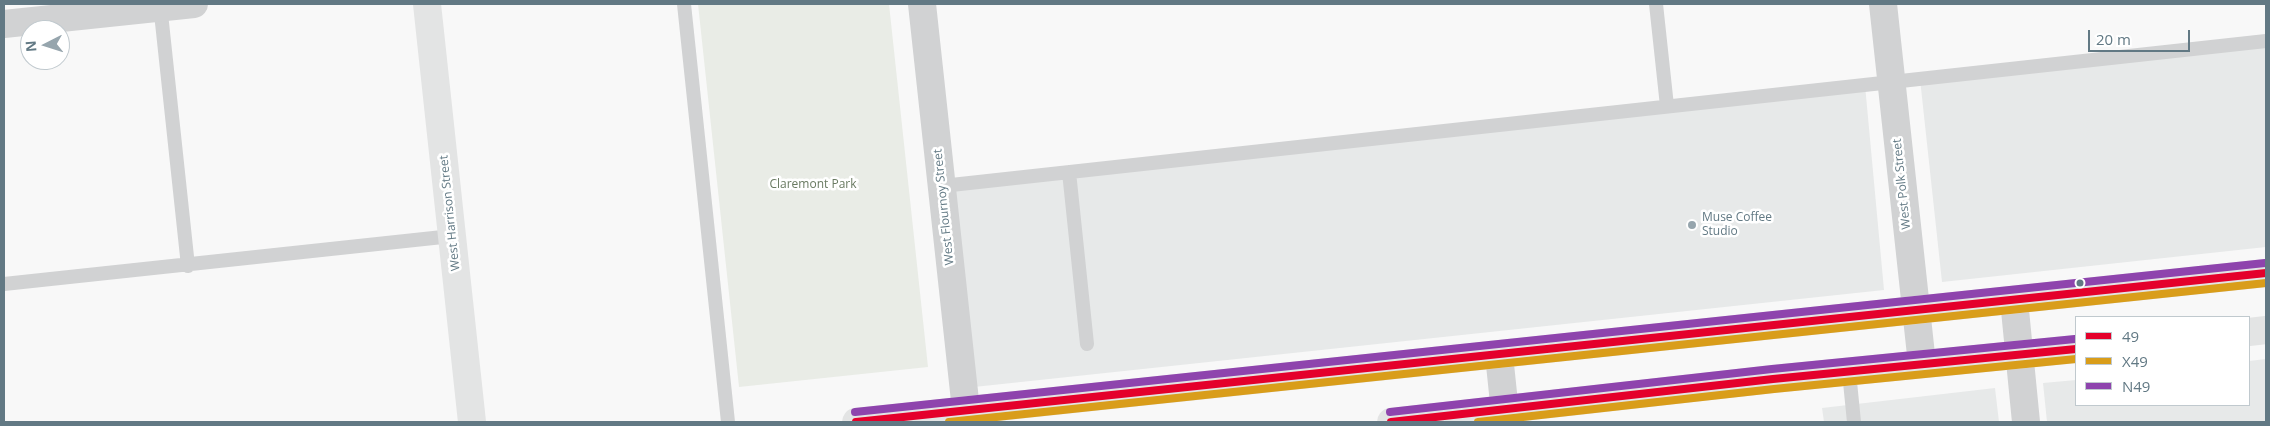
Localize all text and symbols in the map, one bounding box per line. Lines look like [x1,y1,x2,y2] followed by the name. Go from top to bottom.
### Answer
[20,20,70,70] north arrow
[2090,20,2192,52] scale bar
[2096,29,2131,49] text: 20 m
[21,40,41,53] text: N
[1890,138,1914,230] street label: West Polk Street
[931,148,957,266] street label: West Flournoy Street
[437,154,463,272] street label: West Harrison Street
[769,178,857,192] park label: Claremont Park
[1702,211,1772,239] place label: Muse Coffee Studio
[1686,219,1698,231] marker: Muse Coffee Studio
[2075,278,2085,288] unlabelled marker
[2075,316,2250,406] legend
[2122,326,2139,346] text: 49
[2122,351,2148,371] text: X49
[2122,376,2150,396] text: N49

